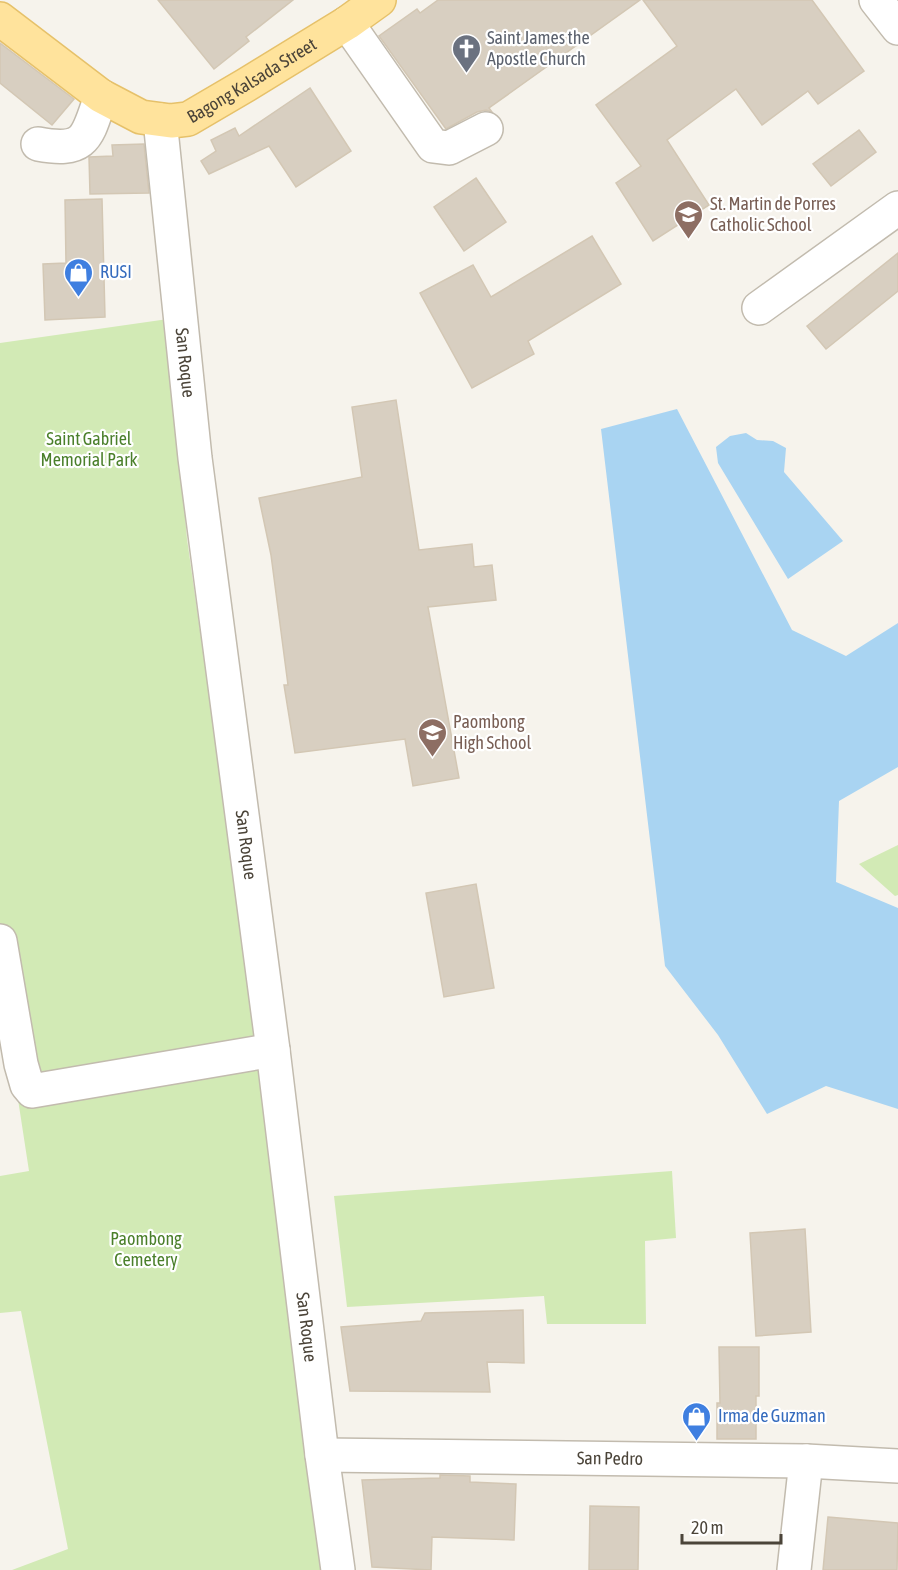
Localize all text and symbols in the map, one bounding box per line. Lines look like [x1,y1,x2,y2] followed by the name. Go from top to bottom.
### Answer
[487,27,590,69] place label: Saint James the Apostle Church
[450,32,482,74] church icon: Saint James the Apostle Church
[183,33,320,127] street label: Bagong Kalsada Street
[710,193,836,235] place label: St. Martin de Porres Catholic School
[673,198,705,240] school or university icon: St. Martin de Porres Catholic School
[63,256,95,298] shop icon: RUSI
[100,261,132,282] place label: RUSI
[172,327,200,399] street label: San Roque
[41,428,137,470] park label: Saint Gabriel Memorial Park
[453,711,531,753] place label: Paombong High School
[416,716,448,758] school or university icon: Paombong High School
[231,809,261,881] street label: San Roque
[110,1228,182,1270] park label: Paombong Cemetery
[292,1291,322,1363] street label: San Roque
[681,1400,713,1442] shop icon: Irma de Guzman
[718,1405,826,1426] place label: Irma de Guzman
[577,1447,643,1469] street label: San Pedro
[682,1507,781,1545] scale bar
[691,1517,723,1538] text: 20 m

